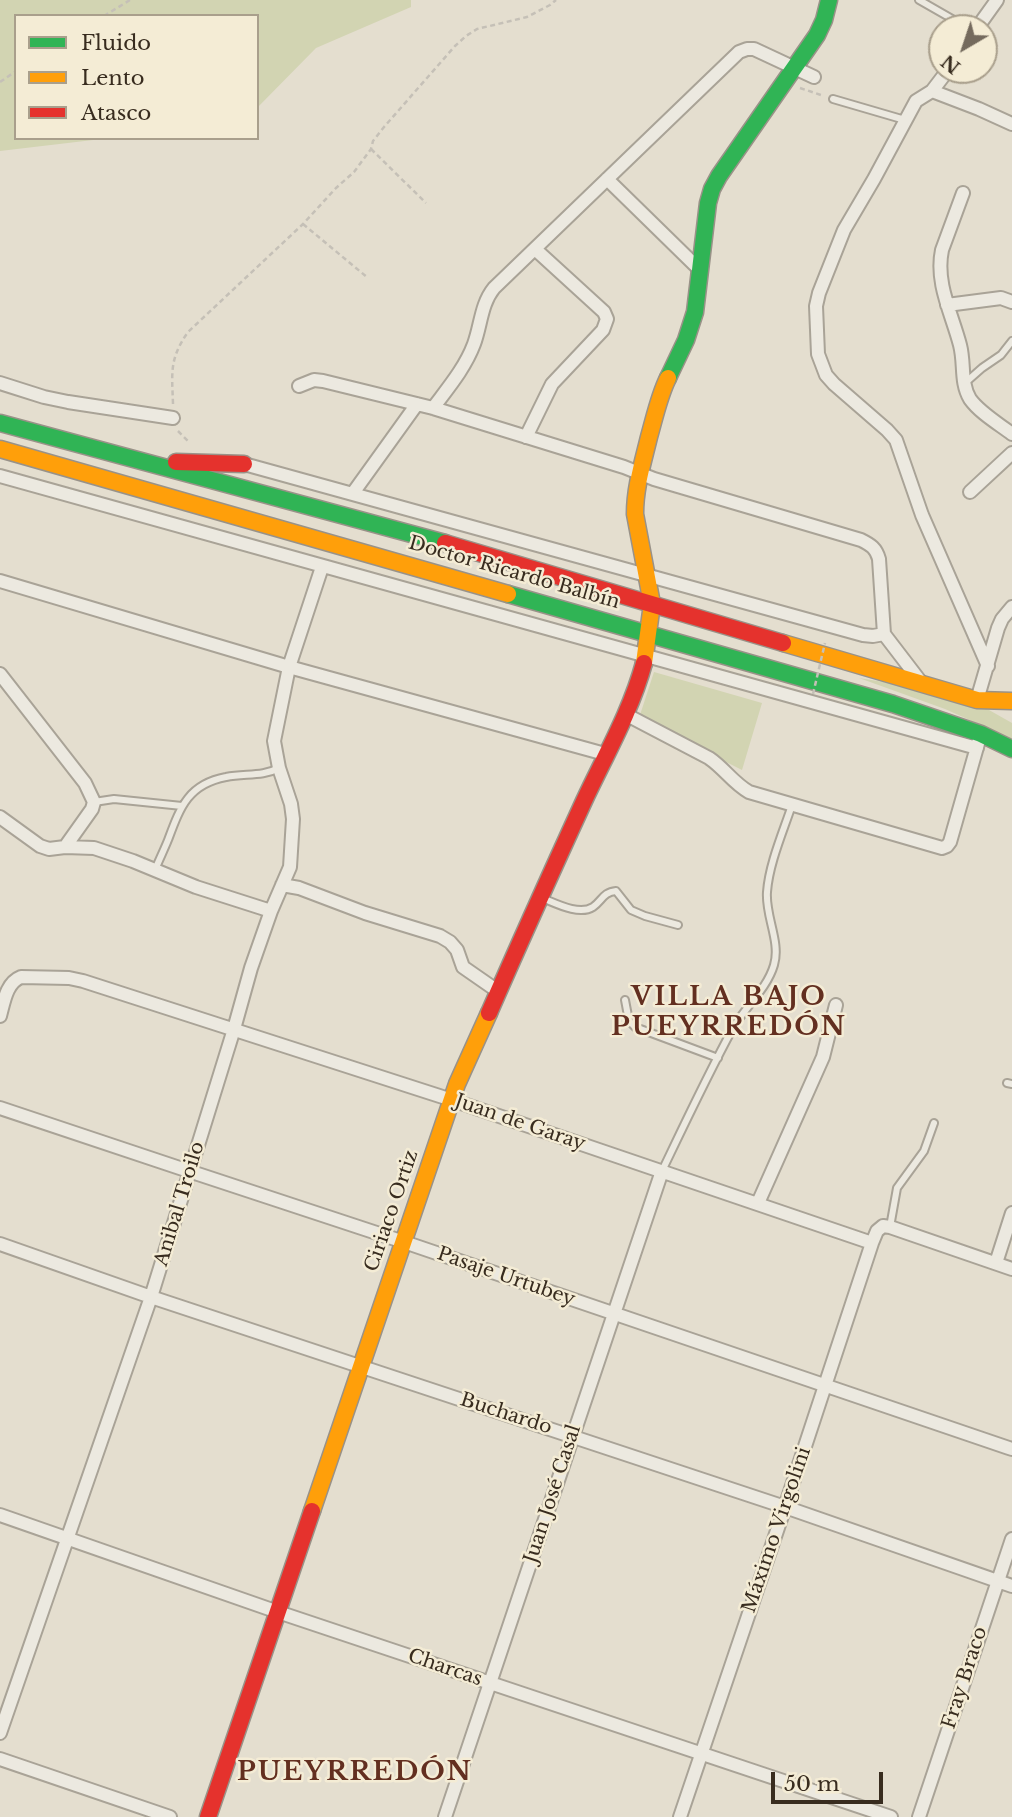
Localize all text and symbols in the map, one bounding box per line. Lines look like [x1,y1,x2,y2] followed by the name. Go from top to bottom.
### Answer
[14,14,259,140] legend
[928,14,998,84] north arrow
[81,30,151,56] text: Fluido
[937,50,965,79] text: N
[81,65,144,91] text: Lento
[81,100,151,126] text: Atasco
[406,532,622,614] street label: Doctor Ricardo Balbín
[612,982,846,1044] district label: VILLA BAJO PUEYRREDÓN
[452,1090,588,1156] street label: Juan de Garay
[150,1139,210,1269] street label: Anibal Troilo
[361,1147,423,1275] street label: Ciriaco Ortiz
[434,1243,578,1311] street label: Pasaje Urtubey
[457,1388,555,1440] street label: Buchardo
[520,1422,586,1566] street label: Juan José Casal
[738,1444,816,1616] street label: Máximo Virgolini
[938,1624,992,1732] street label: Fray Braco
[405,1645,485,1691] street label: Charcas
[238,1757,472,1789] district label: PUEYRREDÓN
[774,1758,886,1802] scale bar
[784,1771,839,1797] text: 50 m

